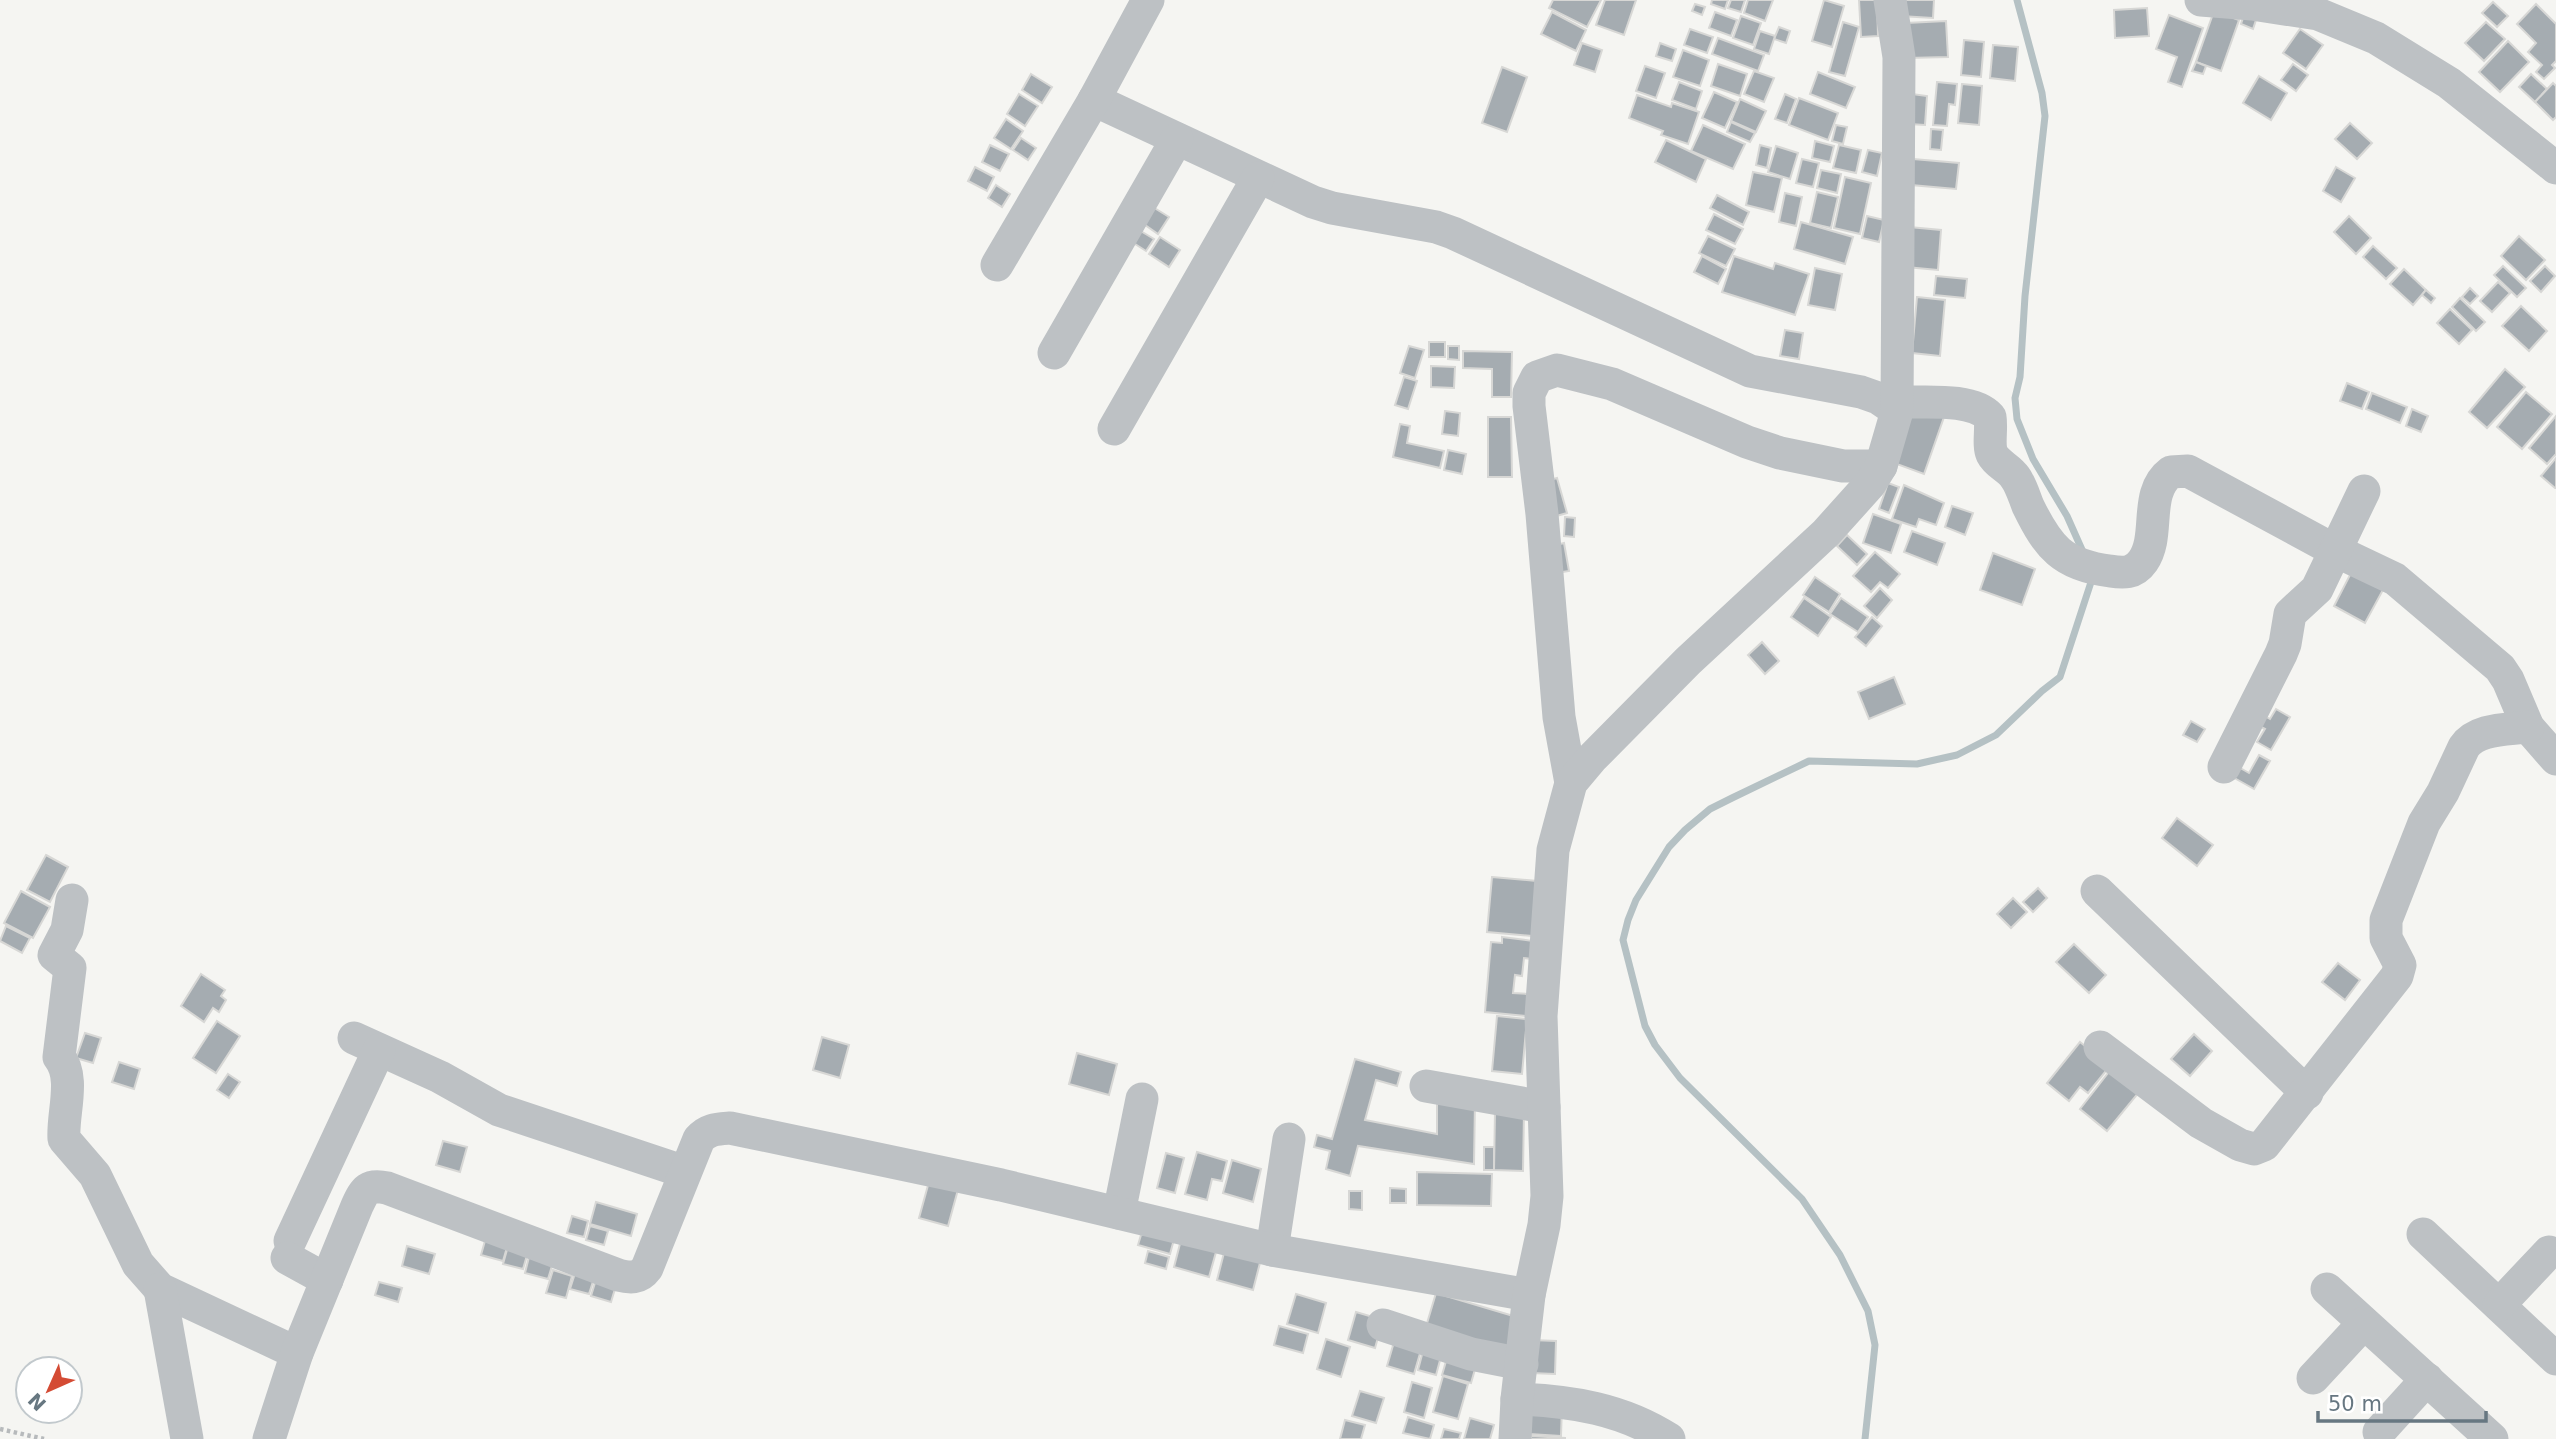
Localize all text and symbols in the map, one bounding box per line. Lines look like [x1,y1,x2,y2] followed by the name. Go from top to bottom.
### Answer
[14,1355,84,1425] north arrow
[2318,1380,2486,1424] scale bar
[24,1389,50,1415] text: N
[2328,1392,2382,1416] text: 50 m

